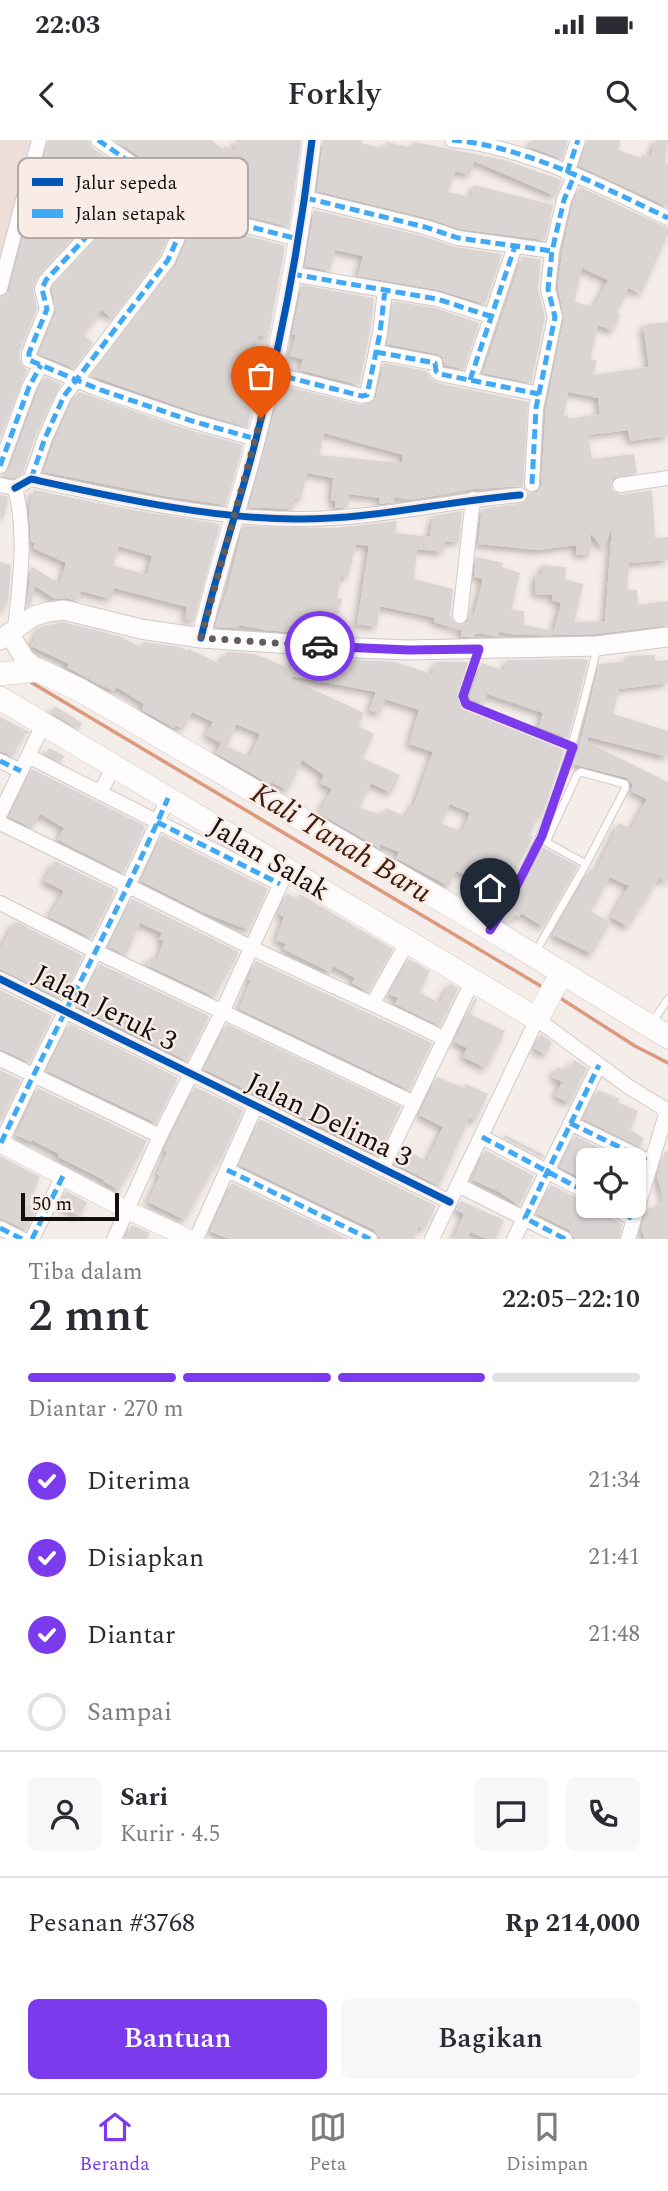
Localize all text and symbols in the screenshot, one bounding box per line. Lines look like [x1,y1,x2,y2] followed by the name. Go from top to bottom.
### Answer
[35,5,100,45] text: 22:03
[287,70,381,119] text: Forkly
[28,76,66,114] icon: back
[602,76,640,114] icon: search
[18,158,248,238] legend
[75,169,178,198] text: Jalur sepeda
[75,200,186,229] text: Jalan setapak
[231,346,291,418] pin
[242,357,280,395] icon: bag
[285,611,355,681] courier
[301,627,339,665] icon: car
[242,771,440,915] water label: Kali Tanah Baru
[200,806,338,912] street label: Jalan Salak
[460,858,520,930] pin
[471,869,509,907] icon: home
[26,953,184,1063] street label: Jalan Jeruk 3
[239,1061,419,1179] street label: Jalan Delima 3
[576,1148,646,1218] map controls
[576,1148,646,1218] button: locate
[21,1190,119,1222] scale bar
[32,1190,72,1219] text: 50 m
[28,1255,142,1290] text: Tiba dalam
[502,1279,640,1319] text: 22:05–22:10
[28,1281,150,1351] text: 2 mnt
[28,1392,183,1427] text: Diantar · 270 m
[87,1461,190,1501] text: Diterima
[28,1462,66,1500] icon: check
[588,1463,640,1498] text: 21:34
[87,1538,204,1578] text: Disiapkan
[28,1539,66,1577] icon: check
[588,1540,640,1575] text: 21:41
[87,1615,175,1655] text: Diantar
[28,1616,66,1654] icon: check
[588,1617,640,1652] text: 21:48
[87,1692,172,1732] text: Sampai
[28,1777,102,1851] button: person
[120,1777,168,1817] text: Sari
[474,1777,548,1851] button: chat
[566,1777,640,1851] button: phone
[120,1817,220,1852] text: Kurir · 4.5
[28,1903,195,1943] text: Pesanan #3768
[505,1903,640,1943] text: Rp 214,000
[28,1999,327,2079] button: Bantuan
[341,1999,640,2079] button: Bagikan
[80,2108,150,2179] tab: Beranda
[309,2108,347,2179] tab: Peta
[506,2108,588,2179] tab: Disimpan

